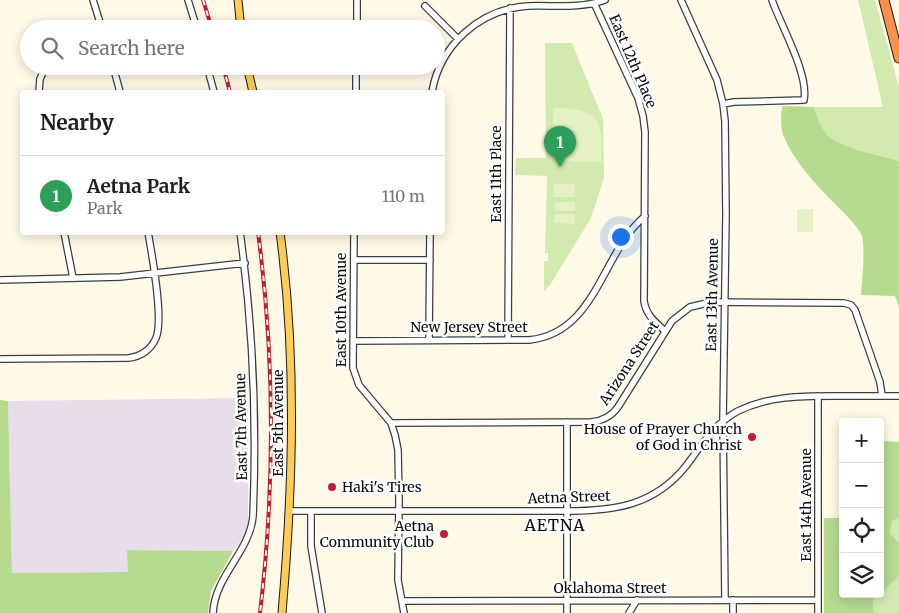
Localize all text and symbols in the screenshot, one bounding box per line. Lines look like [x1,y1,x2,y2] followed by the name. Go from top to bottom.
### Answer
[605,12,661,110] street label: East 12th Place
[20,20,445,75] search box
[38,34,66,62] icon: search
[78,36,185,60] text: Search here
[40,109,114,136] text: Nearby
[487,125,505,223] street label: East 11th Place
[544,126,576,167] pin: 1
[87,174,190,198] text: Aetna Park
[52,186,60,206] text: 1
[382,186,425,206] text: 110 m
[87,198,123,218] text: Park
[608,224,634,250] your location
[702,238,722,352] street label: East 13th Avenue
[332,253,350,367] street label: East 10th Avenue
[595,317,663,409] street label: Arizona Street
[410,318,528,336] street label: New Jersey Street
[269,369,287,477] street label: East 5th Avenue
[231,373,251,481] street label: East 7th Avenue
[839,418,884,598] map controls
[839,418,884,463] button: +
[584,420,743,454] place label: House of Prayer Church of God in Christ
[746,431,758,443] marker: House of Prayer Church of God in Christ
[797,448,815,562] street label: East 14th Avenue
[839,463,884,508] button: −
[342,478,422,496] place label: Haki's Tires
[326,481,338,493] marker: Haki's Tires
[526,487,611,507] street label: Aetna Street
[839,508,884,553] button: locate
[523,515,586,535] district label: AETNA
[320,517,434,551] place label: Aetna Community Club
[438,528,450,540] marker: Aetna Community Club
[839,553,884,598] button: layers
[554,579,667,597] street label: Oklahoma Street

